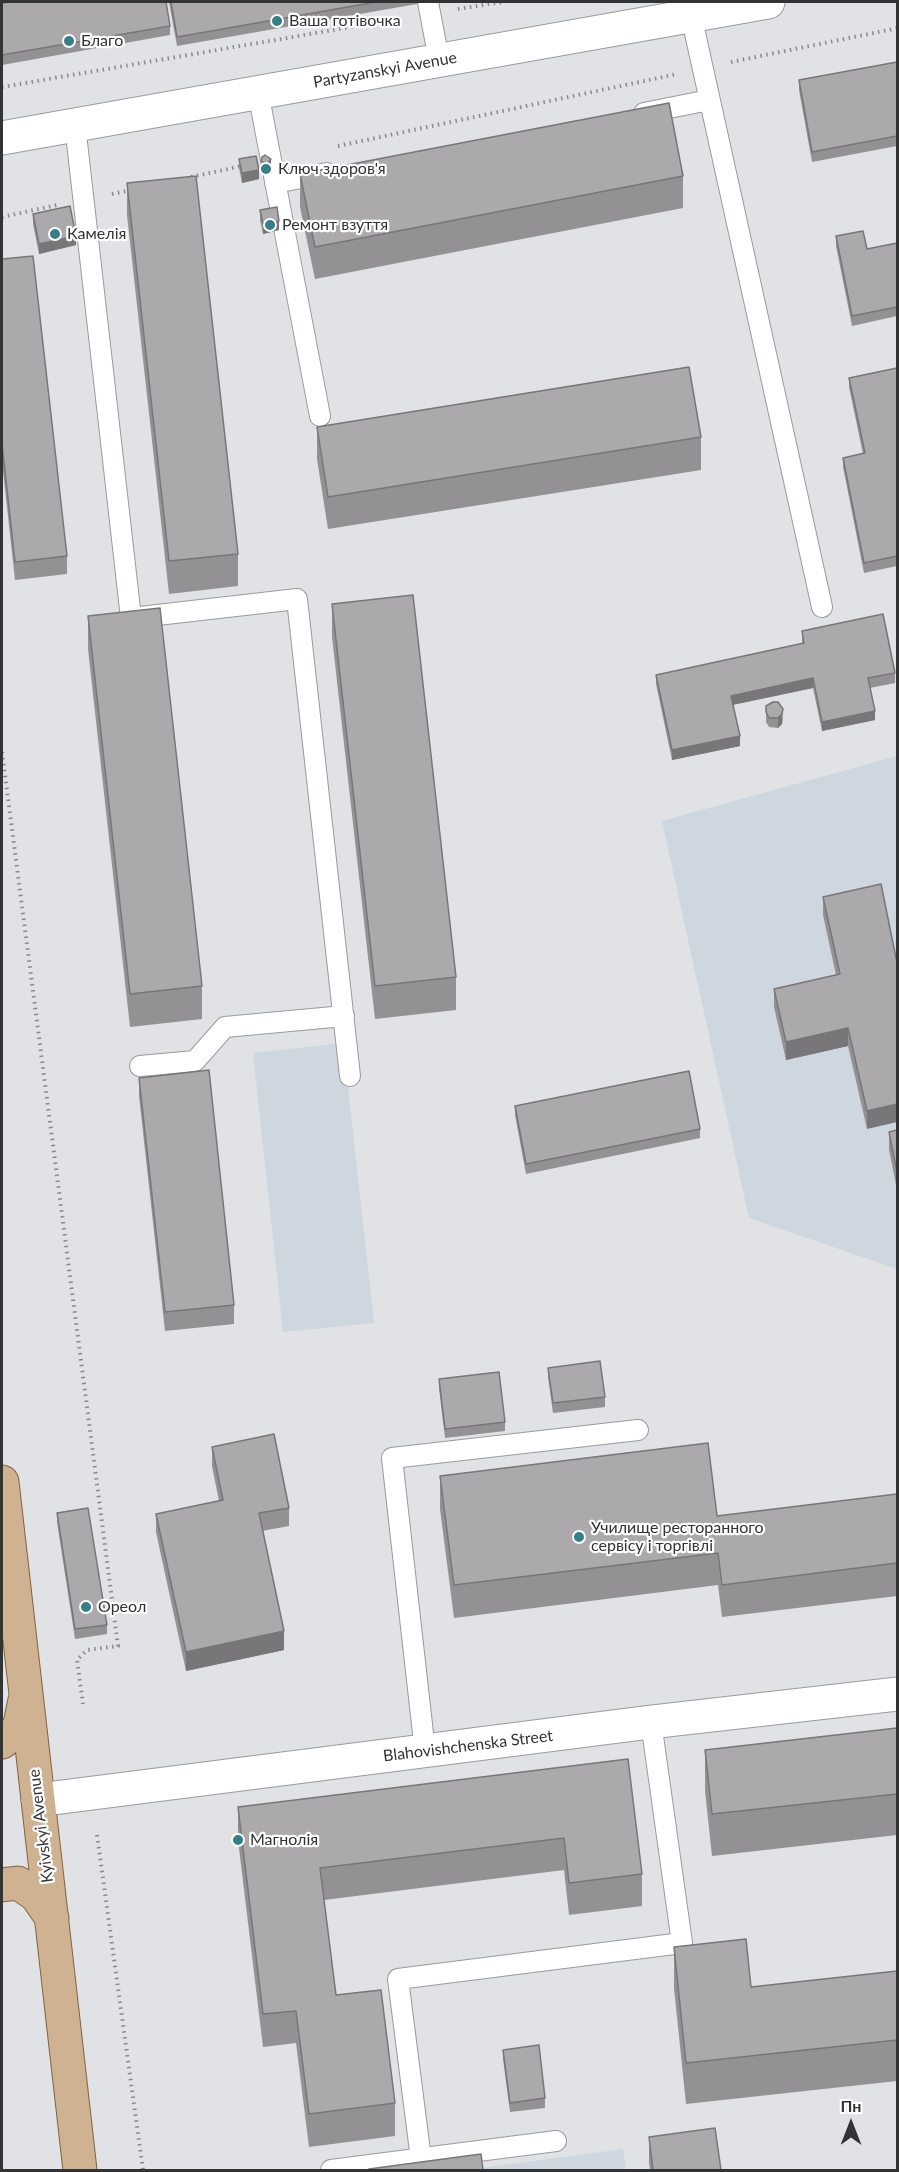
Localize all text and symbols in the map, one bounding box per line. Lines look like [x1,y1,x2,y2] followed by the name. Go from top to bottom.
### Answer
[289,11,401,31] place label: Ваша готівочка
[270,14,284,28] marker: Ваша готівочка
[81,31,123,51] place label: Благо
[62,34,76,48] marker: Благо
[312,48,458,92] street label: Partyzanskyi Avenue
[278,159,386,179] place label: Ключ здоров'я
[259,162,273,176] marker: Ключ здоров'я
[282,215,388,235] place label: Ремонт взуття
[263,218,277,232] marker: Ремонт взуття
[67,224,126,244] place label: Камелія
[48,227,62,241] marker: Камелія
[591,1518,764,1556] place label: Училище ресторанного сервісу і торгівлі
[572,1530,586,1544] marker: Училище ресторанного сервісу і торгівлі
[98,1597,146,1617] place label: Ореол
[79,1600,93,1614] marker: Ореол
[382,1726,554,1766] street label: Blahovishchenska Street
[25,1768,57,1884] street label: Kyivskyi Avenue
[250,1830,318,1850] place label: Магнолія
[231,1833,245,1847] marker: Магнолія
[821,2094,881,2154] north arrow
[841,2096,861,2115] text: Пн

